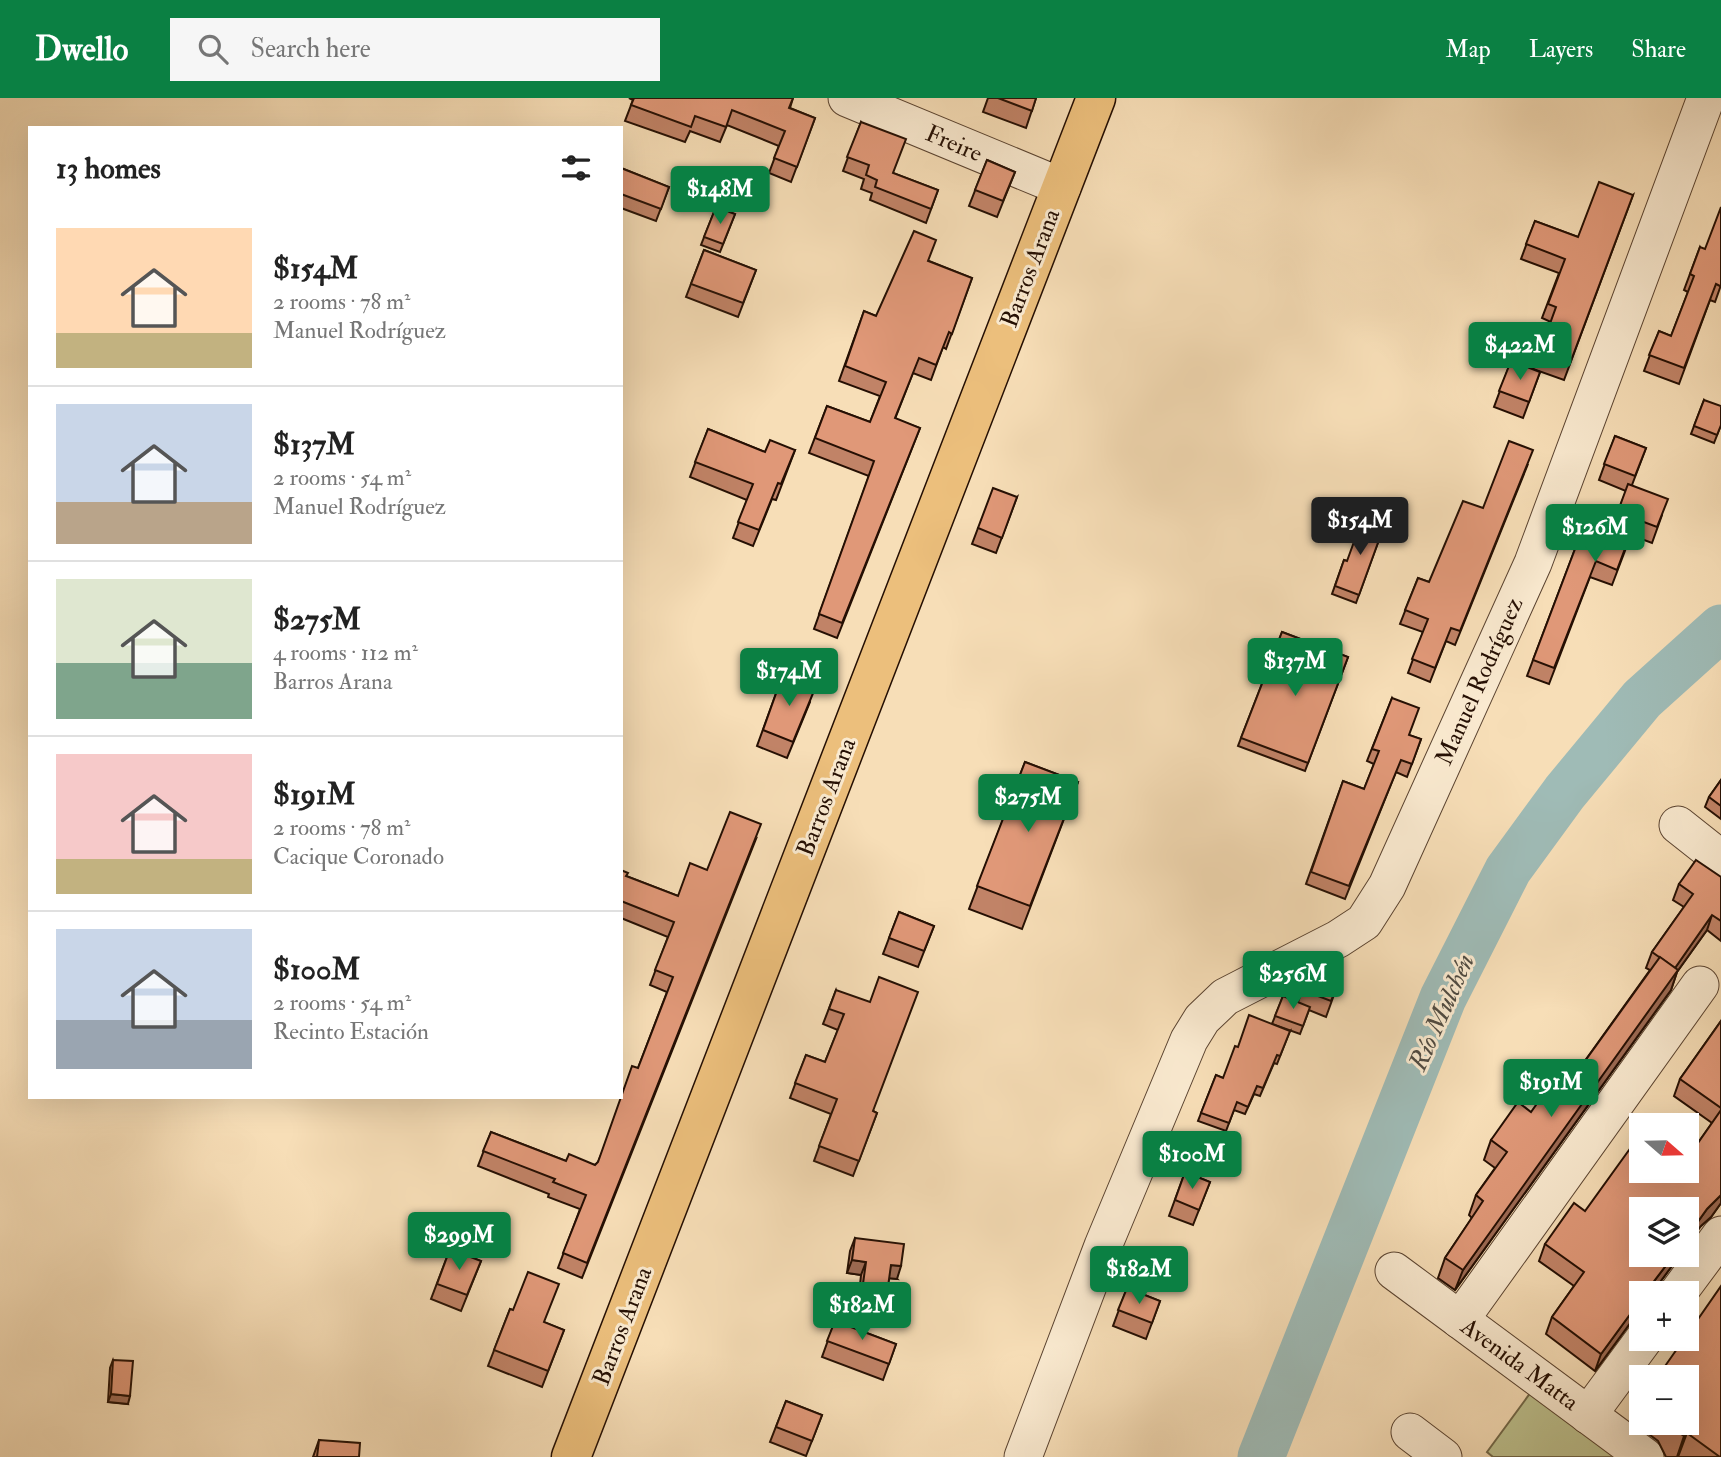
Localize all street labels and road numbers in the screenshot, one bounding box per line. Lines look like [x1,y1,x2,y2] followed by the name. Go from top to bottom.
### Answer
[921,118,987,169] street label: Freire
[994,203,1068,332] street label: Barros Arana
[1429,592,1530,770] street label: Manuel Rodríguez
[790,732,864,861] street label: Barros Arana
[586,1261,660,1390] street label: Barros Arana
[1454,1311,1586,1418] street label: Avenida Matta

